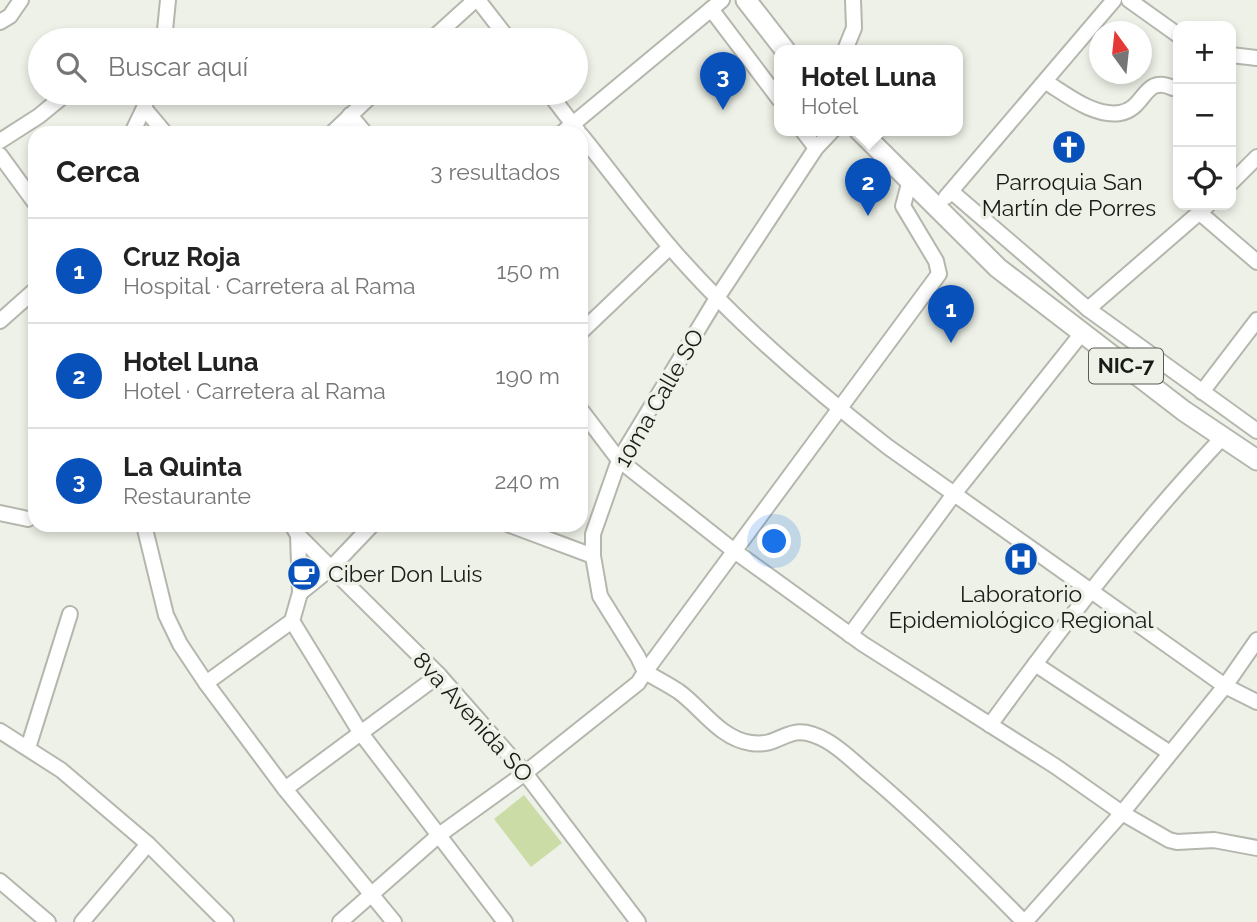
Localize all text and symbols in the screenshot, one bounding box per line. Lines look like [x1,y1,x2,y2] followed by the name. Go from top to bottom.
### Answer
[1089,21,1152,84] north arrow
[1173,21,1236,210] map controls
[1173,21,1236,84] button: +
[28,28,588,105] search box
[774,45,963,136] popup
[52,48,90,86] icon: search
[108,52,248,82] text: Buscar aquí
[700,52,746,110] pin: 3
[801,62,936,92] text: Hotel Luna
[1173,84,1236,147] button: −
[801,92,858,119] text: Hotel
[1050,128,1088,166] church icon: Parroquia San Martín de Porres
[1173,147,1236,210] button: locate
[56,154,140,189] text: Cerca
[430,158,560,185] text: 3 resultados
[845,158,891,216] pin: 2
[982,168,1156,221] place label: Parroquia San Martín de Porres
[123,242,240,272] text: Cruz Roja
[73,257,85,284] text: 1
[497,257,560,284] text: 150 m
[123,272,416,299] text: Hospital · Carretera al Rama
[928,285,974,343] pin: 1
[608,324,709,472] street label: 10ma Calle SO
[123,347,259,377] text: Hotel Luna
[1089,348,1163,384] road number: NIC-7
[73,362,85,389] text: 2
[496,362,560,389] text: 190 m
[123,377,386,404] text: Hotel · Carretera al Rama
[123,452,242,482] text: La Quinta
[73,467,85,494] text: 3
[494,467,560,494] text: 240 m
[123,482,251,509] text: Restaurante
[757,524,791,558] your location
[1002,540,1040,578] hospital icon: Laboratorio Epidemiológico Regional
[285,555,323,593] cafe icon: Ciber Don Luis
[328,560,482,587] place label: Ciber Don Luis
[888,580,1154,633] place label: Laboratorio Epidemiológico Regional
[408,646,539,787] street label: 8va Avenida SO

